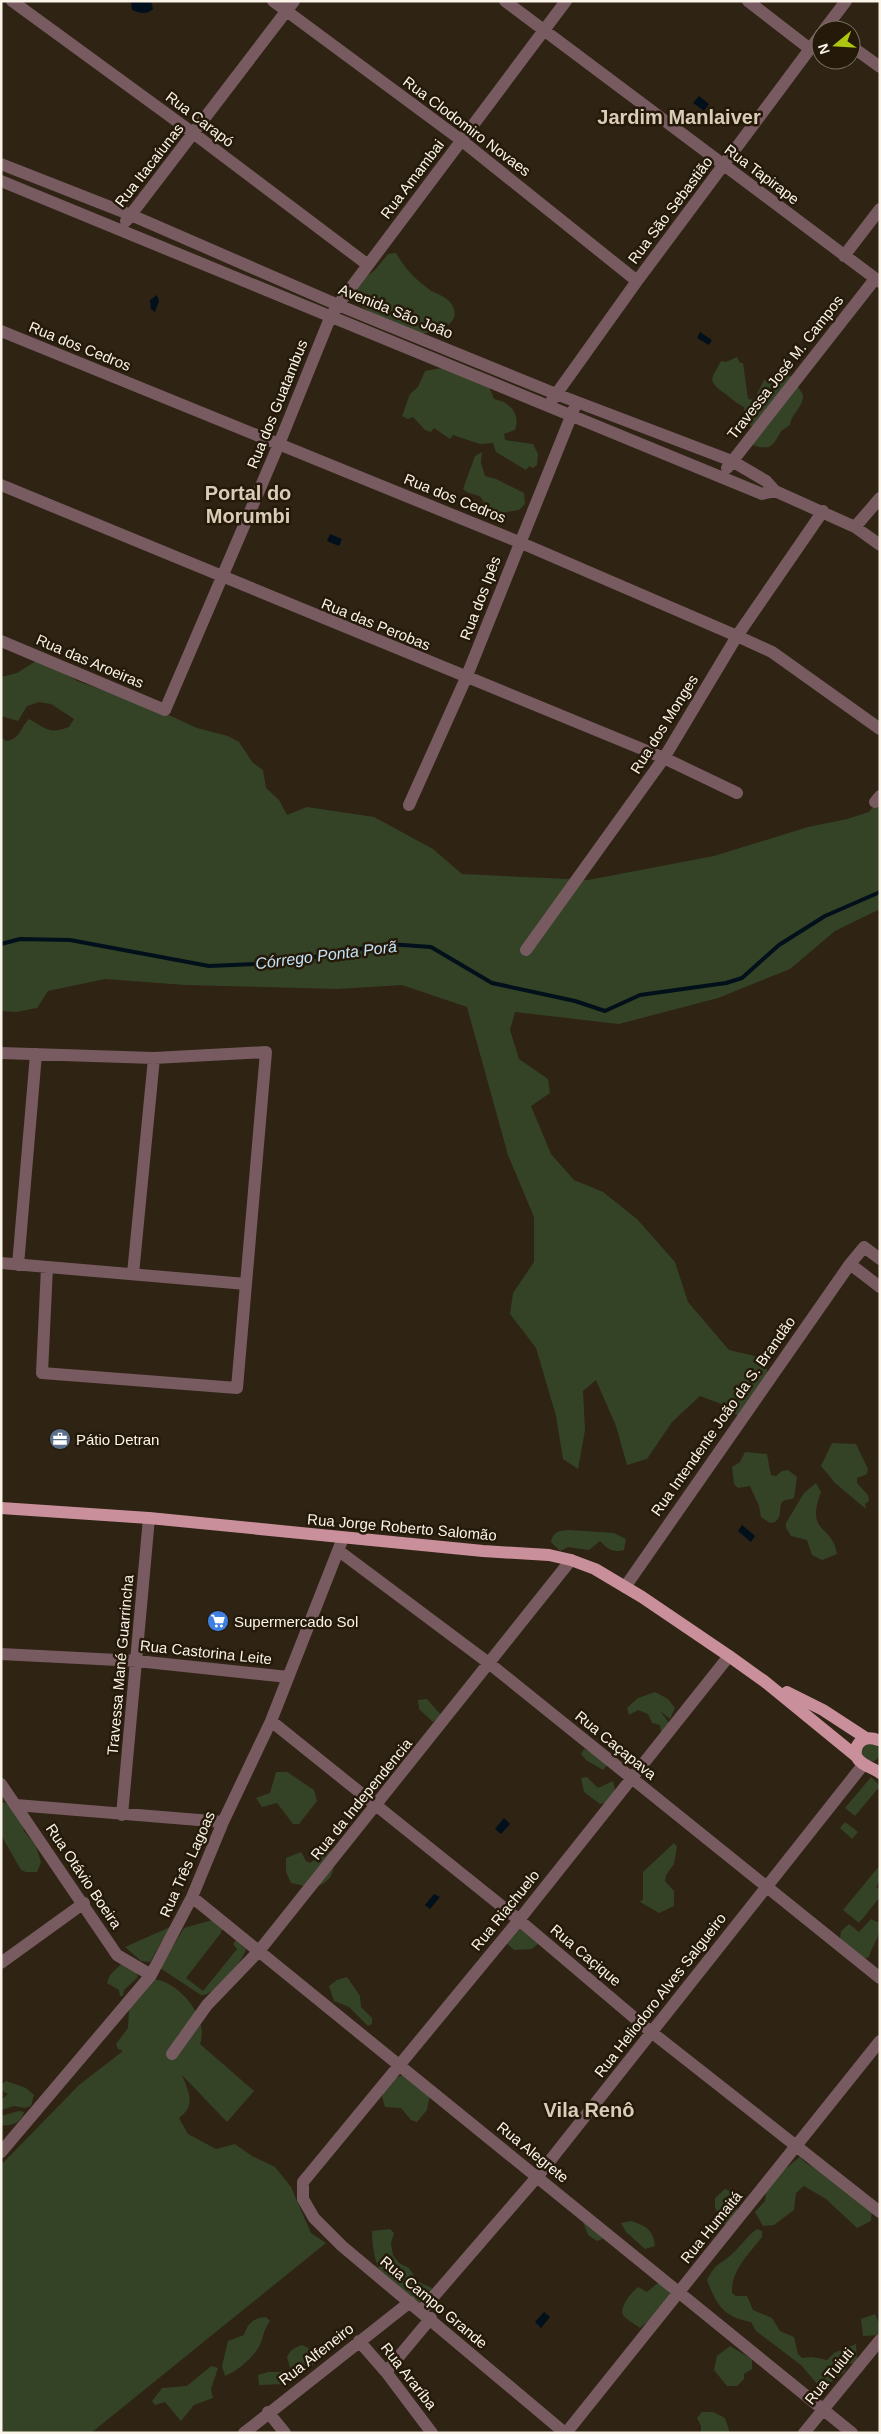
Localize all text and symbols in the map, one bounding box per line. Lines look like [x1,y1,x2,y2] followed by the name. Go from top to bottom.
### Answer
[811,20,861,70] north arrow
[814,42,833,56] text: N
[400,73,534,179] street label: Rua Clodomiro Novaes
[163,88,237,150] street label: Rua Carapó
[597,106,761,128] district label: Jardim Manlaiver
[111,120,187,210] street label: Rua Itacaíunas
[377,136,447,222] street label: Rua Amambai
[721,140,803,208] street label: Rua Tapirape
[624,153,716,267] street label: Rua São Sebastião
[336,280,456,342] street label: Avenida São João
[724,292,846,442] street label: Travessa José M. Campos
[27,318,133,374] street label: Rua dos Cedros
[243,337,311,471] street label: Rua dos Guatambus
[402,470,508,526] street label: Rua dos Cedros
[205,482,291,527] district label: Portal do Morumbi
[456,554,504,642] street label: Rua dos Ipês
[319,594,433,654] street label: Rua das Perobas
[34,631,146,691] street label: Rua das Aroeiras
[627,671,701,777] street label: Rua dos Monges
[254,938,398,972] water label: Córrego Ponta Porã
[647,1313,799,1519] street label: Rua Intendente João da S. Brandão
[48,1427,72,1451] office icon: Pátio Detran
[76,1431,159,1448] place label: Pátio Detran
[307,1510,497,1544] street label: Rua Jorge Roberto Salomão
[104,1573,136,1756] street label: Travessa Mané Guarrincha
[206,1609,230,1633] supermarket icon: Supermercado Sol
[234,1613,358,1630] place label: Supermercado Sol
[139,1637,273,1667] street label: Rua Castorina Leite
[572,1707,660,1783] street label: Rua Caçapava
[307,1734,416,1863] street label: Rua da Independencia
[156,1808,218,1920] street label: Rua Três Lagoas
[43,1820,126,1932] street label: Rua Otávio Boeira
[467,1866,543,1954] street label: Rua Riachuelo
[591,1910,729,2080] street label: Rua Heliodoro Alves Salgueiro
[547,1921,625,1989] street label: Rua Caçique
[544,2099,634,2121] district label: Vila Renô
[494,2118,572,2186] street label: Rua Alegrete
[677,2187,746,2266] street label: Rua Humaitá
[377,2252,491,2352] street label: Rua Campo Grande
[275,2320,357,2388] street label: Rua Alfeneiro
[378,2339,441,2413] street label: Rua Araríba
[801,2344,857,2408] street label: Rua Tuiuti

